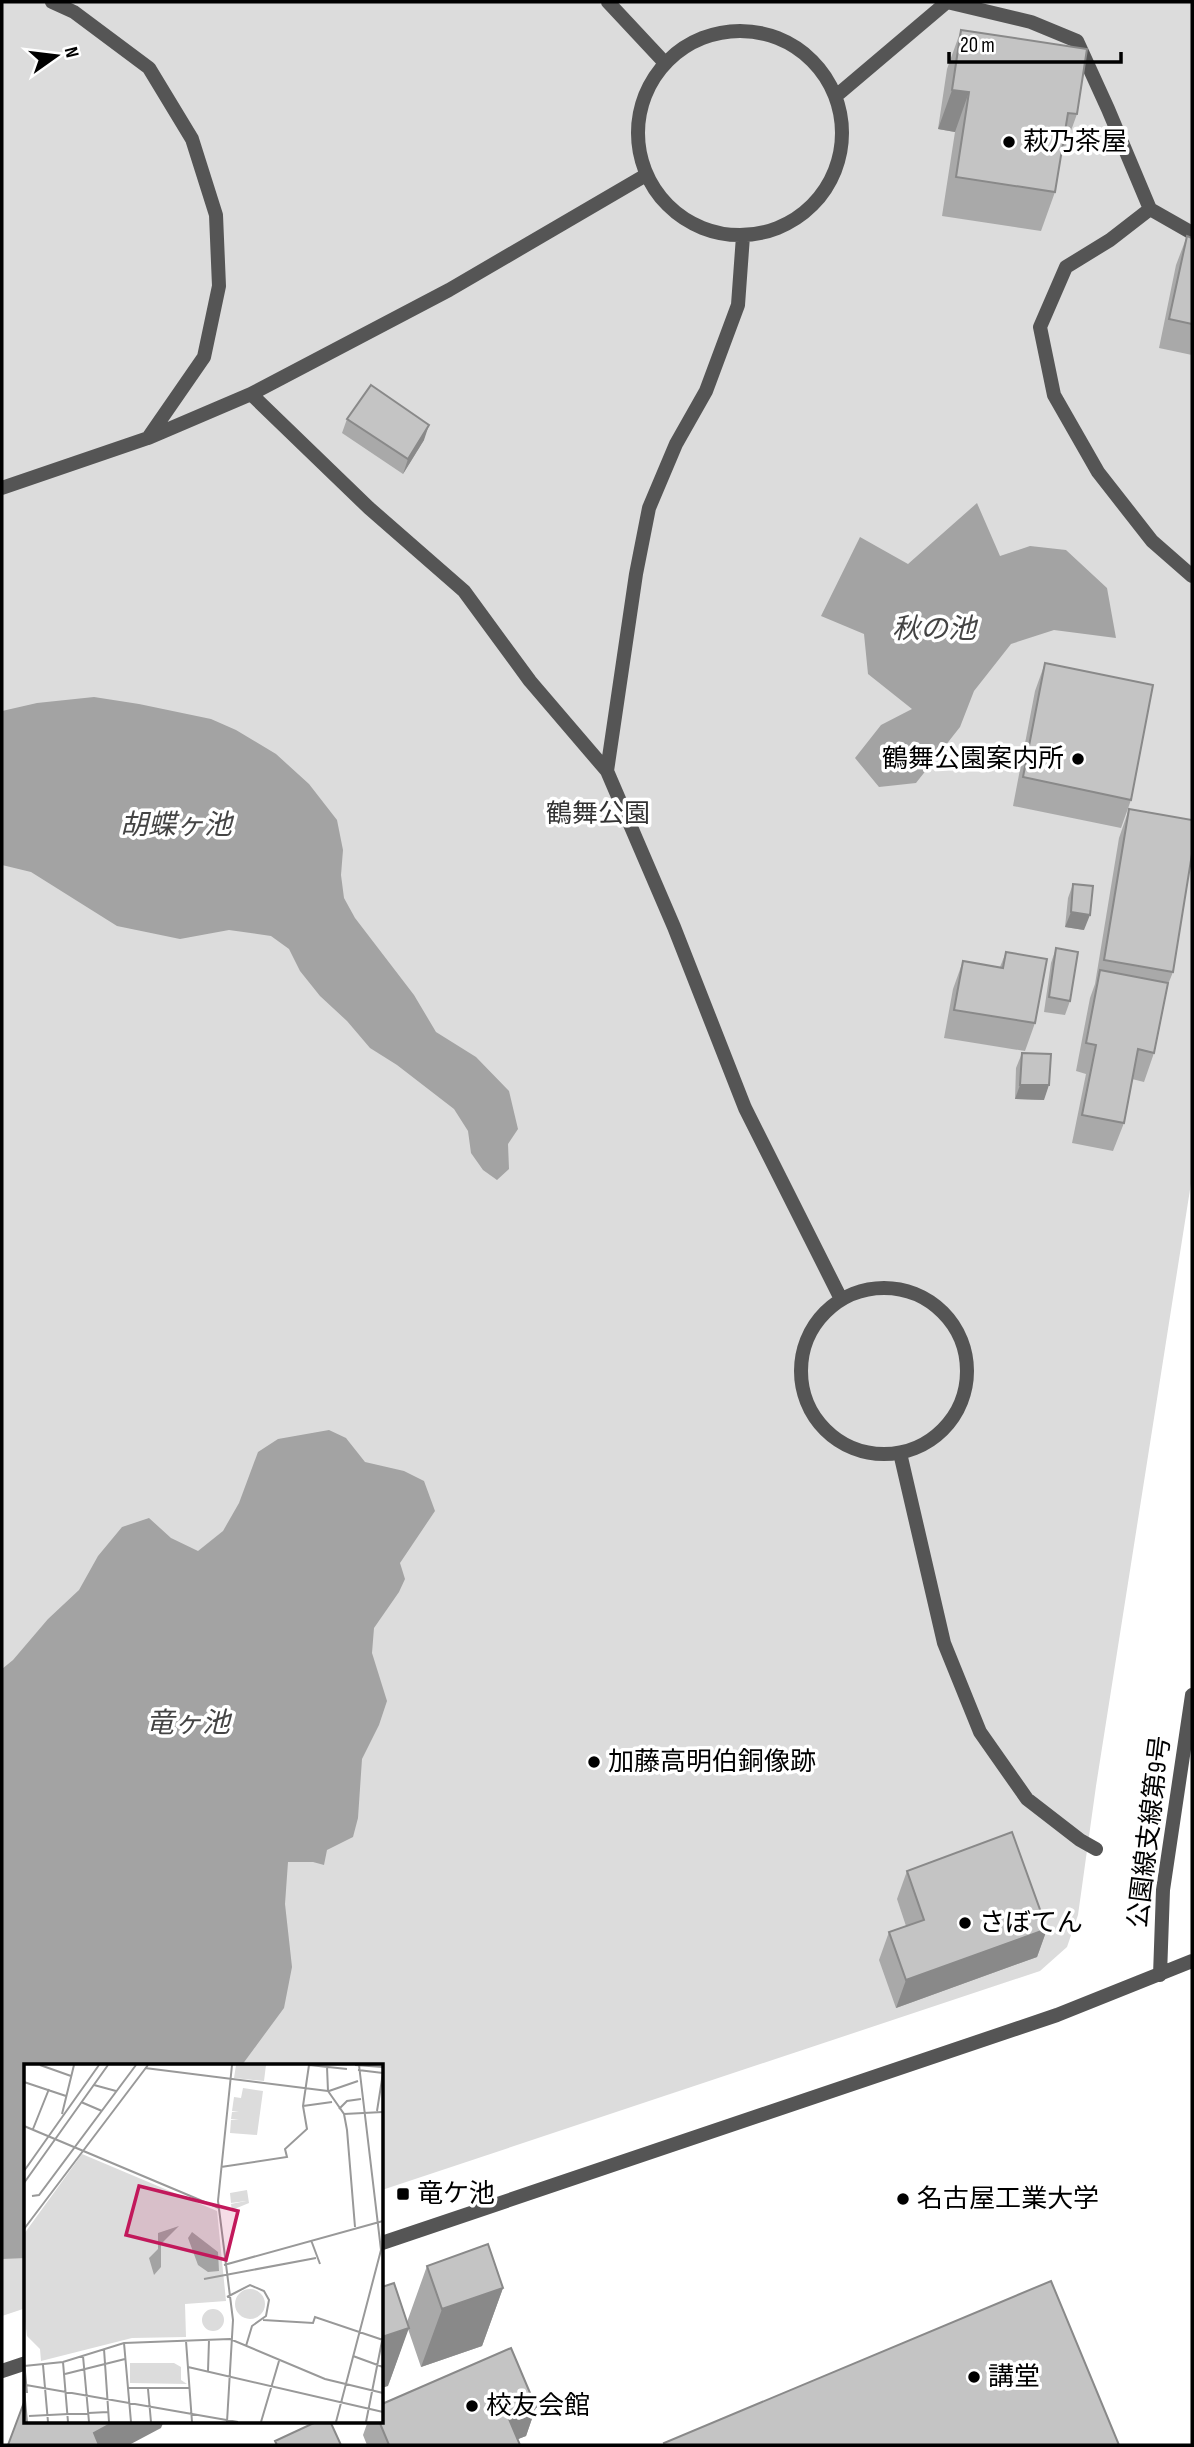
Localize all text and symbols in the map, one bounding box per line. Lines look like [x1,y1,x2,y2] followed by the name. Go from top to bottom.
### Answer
[21,21,91,91] north arrow
[949,21,1120,65] scale bar
[960,33,995,58] text: 20 m
[59,45,83,60] text: N
[1023,127,1127,158] place label: 萩乃茶屋
[1001,134,1017,150] marker: 萩乃茶屋
[892,613,979,646] water label: 秋の池
[882,744,1064,775] place label: 鶴舞公園案内所
[1070,751,1086,767] marker: 鶴舞公園案内所
[546,799,650,830] park label: 鶴舞公園
[120,809,235,842] water label: 胡蝶ヶ池
[146,1707,233,1740] water label: 竜ヶ池
[1123,1734,1177,1930] street label: 公園線支線第9号
[608,1747,816,1778] place label: 加藤高明伯銅像跡
[586,1754,602,1770] marker: 加藤高明伯銅像跡
[979,1908,1083,1939] place label: さぼてん
[957,1915,973,1931] marker: さぼてん
[24,2064,383,2422] inset map
[417,2179,495,2210] place label: 竜ケ池
[917,2184,1099,2215] place label: 名古屋工業大学
[395,2186,411,2202] marker: 竜ケ池
[895,2191,911,2207] marker: 名古屋工業大学
[988,2362,1040,2393] place label: 講堂
[966,2369,982,2385] marker: 講堂
[486,2391,590,2422] place label: 校友会館
[464,2398,480,2414] marker: 校友会館

